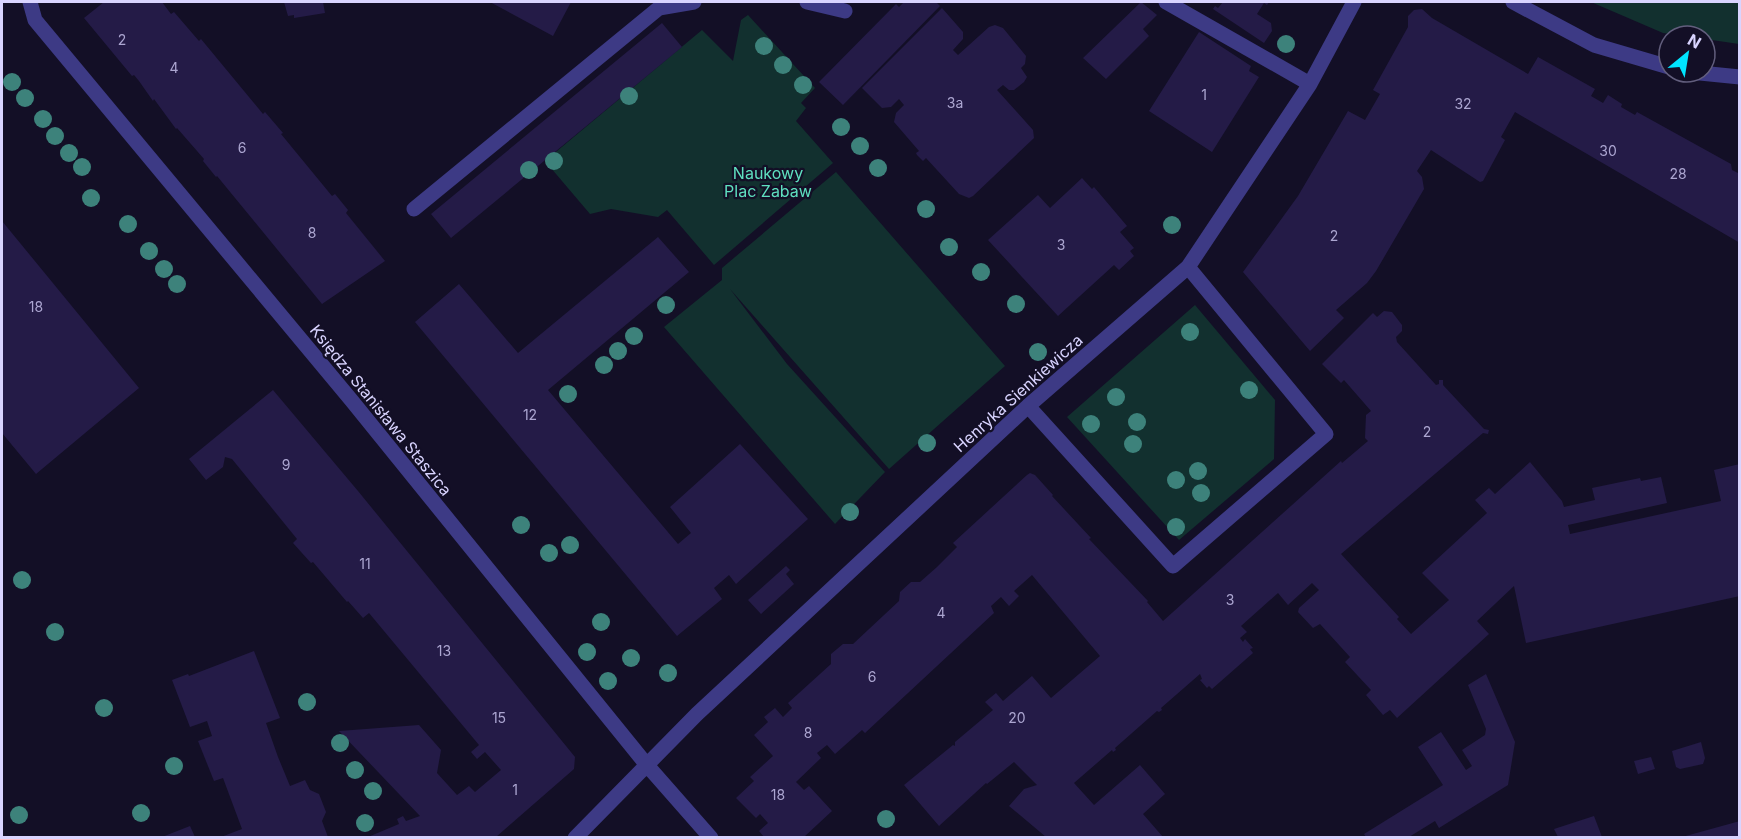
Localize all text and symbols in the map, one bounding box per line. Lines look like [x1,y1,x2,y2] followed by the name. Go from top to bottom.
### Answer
[1657,24,1717,84] north arrow
[1684,29,1705,53] text: N
[118,31,126,48] house number: 2
[169,59,179,76] house number: 4
[1201,86,1207,103] house number: 1
[947,94,963,111] house number: 3a
[1454,95,1472,112] house number: 32
[238,139,246,156] house number: 6
[1599,142,1617,159] house number: 30
[724,163,812,201] park label: Naukowy Plac Zabaw
[1669,165,1687,182] house number: 28
[308,224,316,241] house number: 8
[1330,227,1338,244] house number: 2
[1057,236,1065,253] house number: 3
[29,298,43,315] house number: 18
[306,320,456,500] street label: Księdza Stanisława Staszica
[949,330,1087,456] street label: Henryka Sienkiewicza
[523,406,537,423] house number: 12
[1423,423,1431,440] house number: 2
[282,456,290,473] house number: 9
[359,555,371,572] house number: 11
[1226,591,1234,608] house number: 3
[936,604,946,621] house number: 4
[437,642,451,659] house number: 13
[868,668,876,685] house number: 6
[492,709,506,726] house number: 15
[1008,709,1026,726] house number: 20
[804,724,812,741] house number: 8
[512,781,518,798] house number: 1
[771,786,785,803] house number: 18

